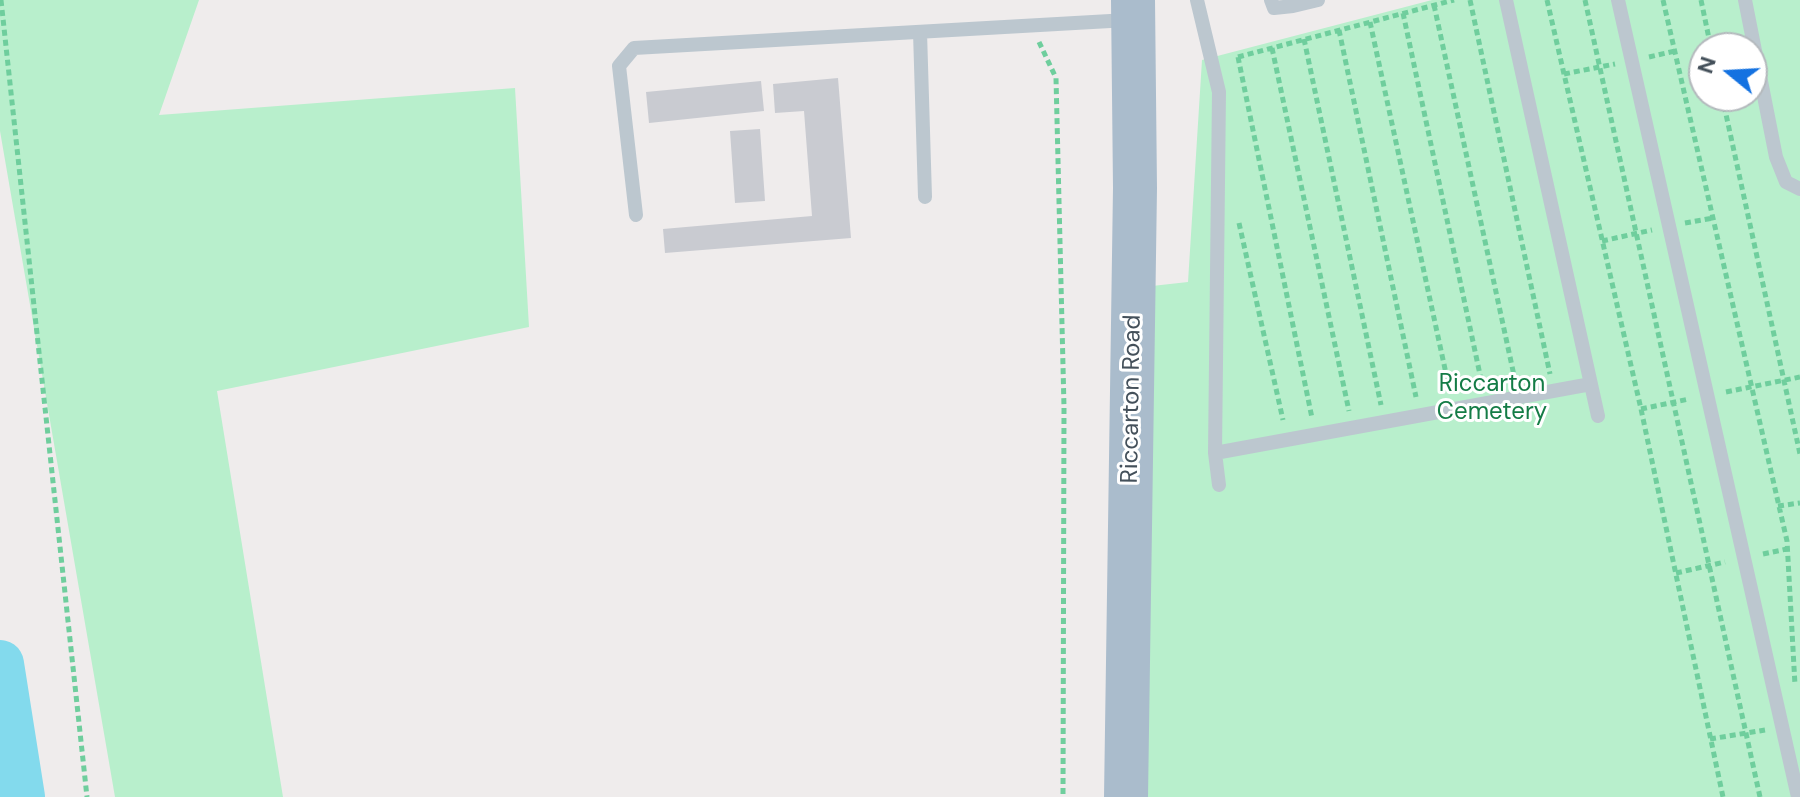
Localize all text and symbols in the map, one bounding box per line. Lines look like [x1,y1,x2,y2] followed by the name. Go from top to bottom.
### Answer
[1688,32,1768,112] north arrow
[1690,53,1723,77] text: N
[1116,314,1148,484] street label: Riccarton Road
[1437,371,1547,427] park label: Riccarton Cemetery

